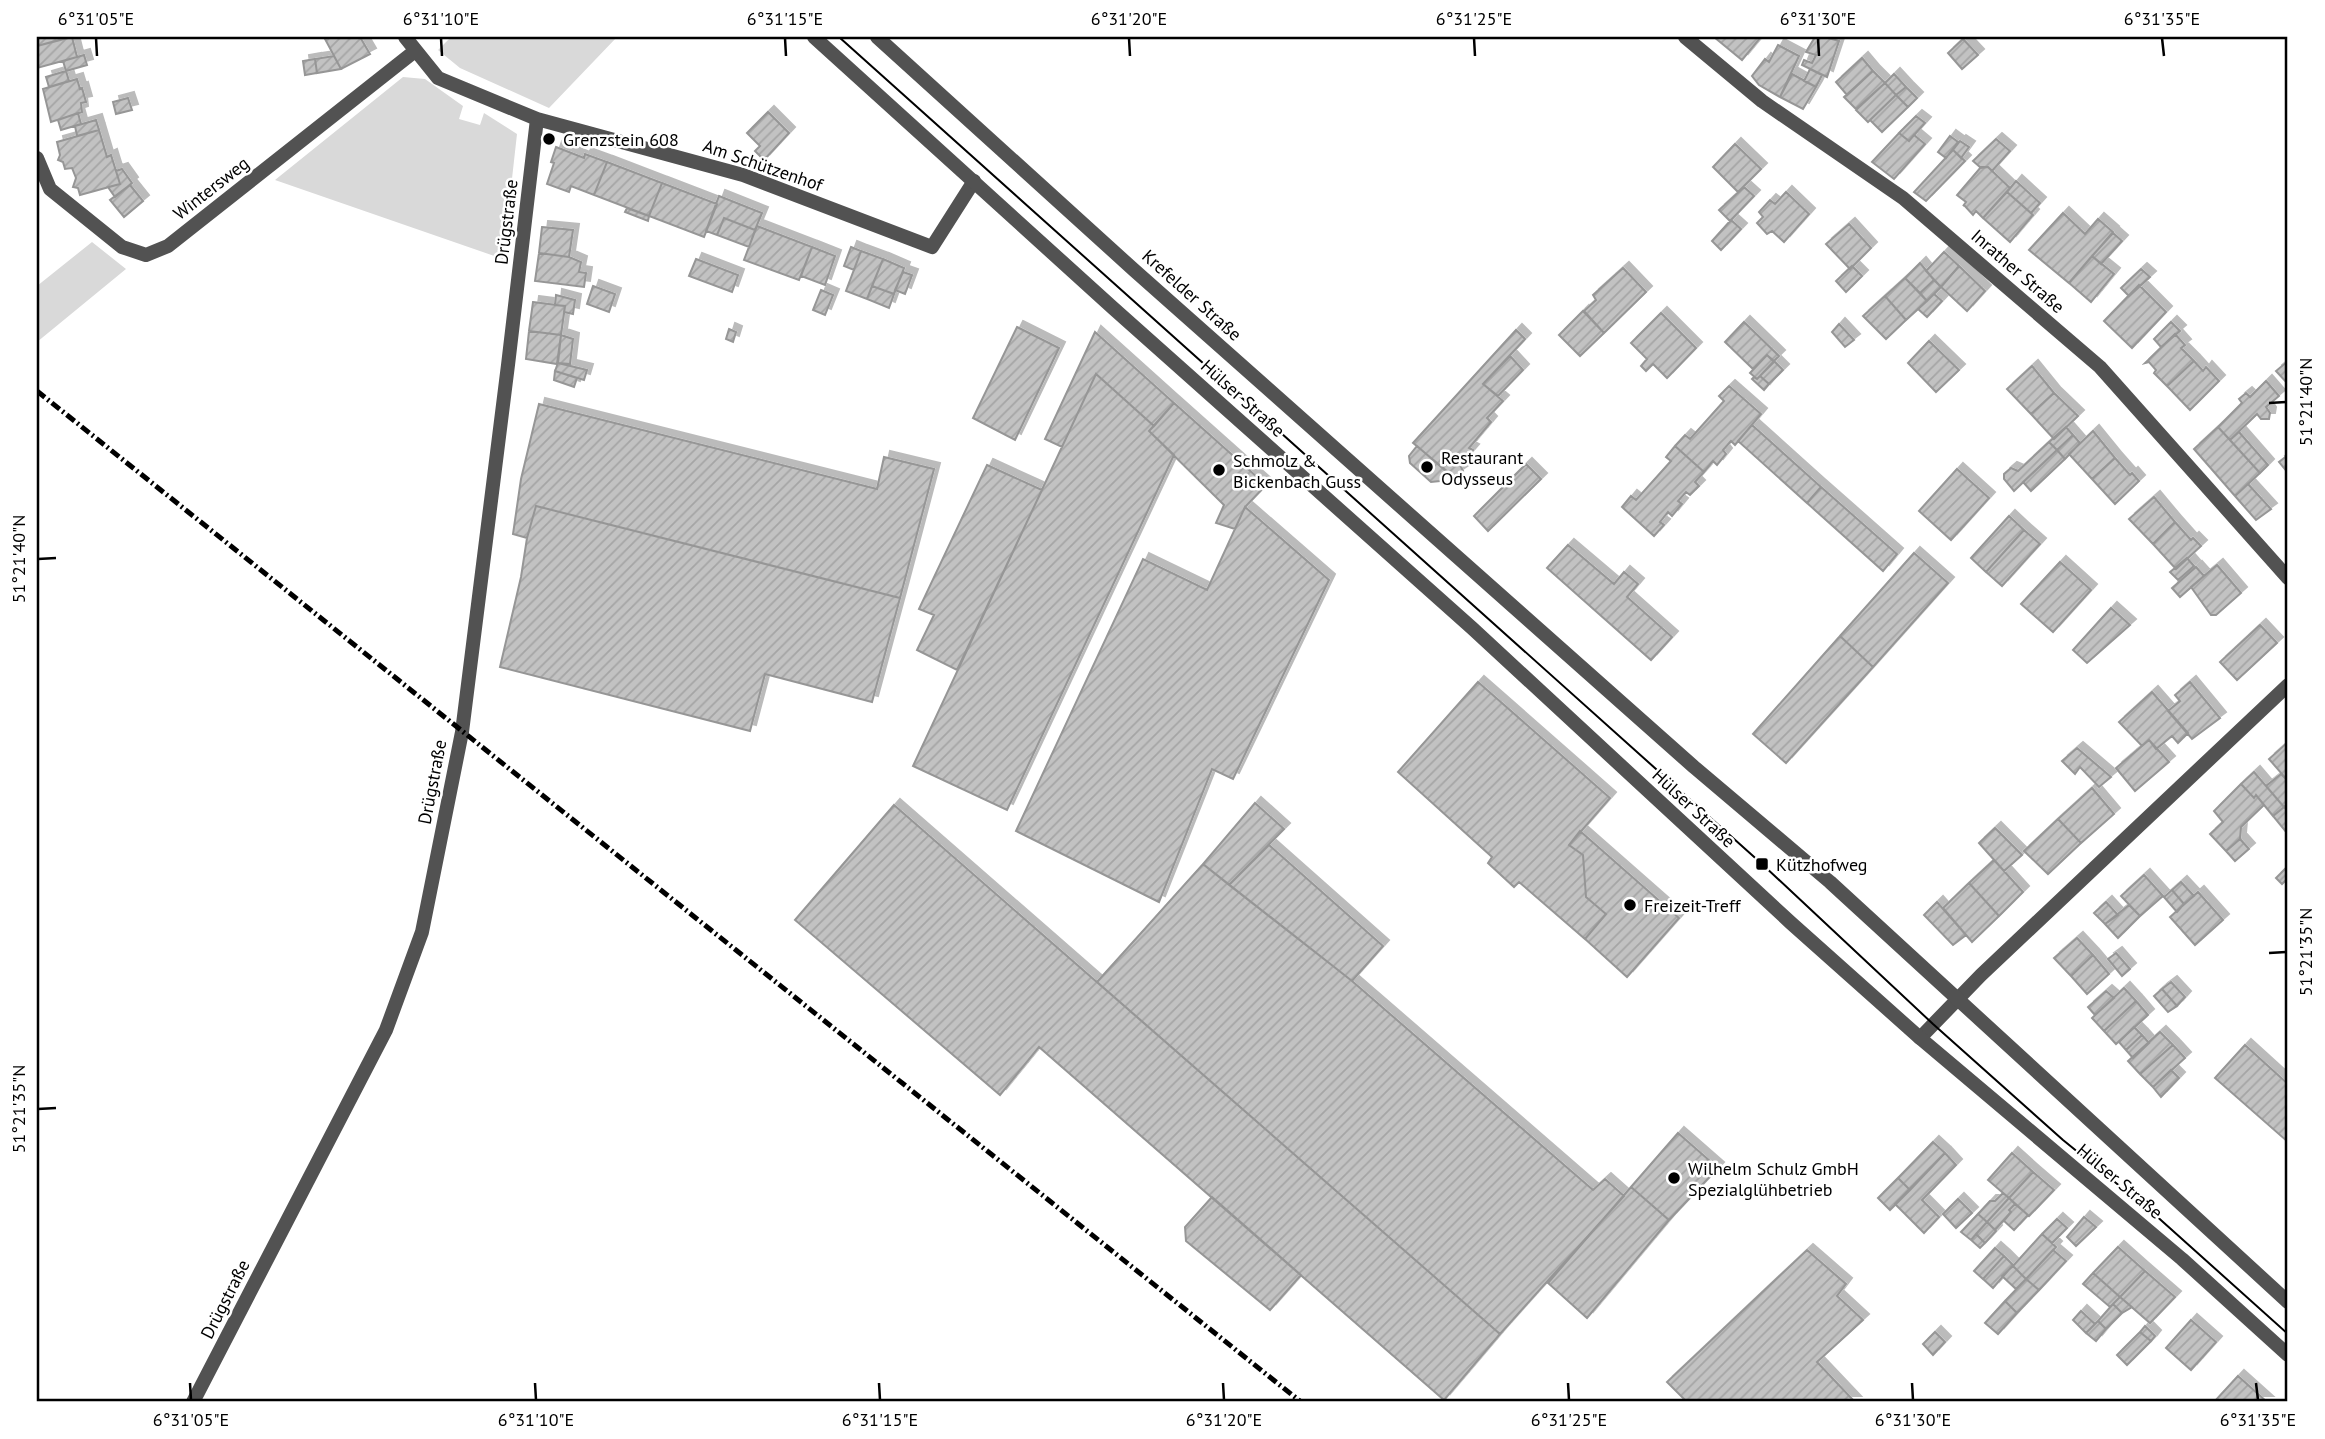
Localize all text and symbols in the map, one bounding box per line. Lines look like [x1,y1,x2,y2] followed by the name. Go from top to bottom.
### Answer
[58,7,134,30] text: 6°31'05"E
[403,7,479,30] text: 6°31'10"E
[747,7,823,30] text: 6°31'15"E
[1091,7,1167,30] text: 6°31'20"E
[1436,7,1512,30] text: 6°31'25"E
[1780,7,1856,30] text: 6°31'30"E
[2124,7,2200,30] text: 6°31'35"E
[563,128,679,151] place label: Grenzstein 608
[541,131,557,147] marker: Grenzstein 608
[700,134,827,197] street label: Am Schützenhof
[168,151,254,225] street label: Wintersweg
[489,178,523,266] street label: Drügstraße
[1966,224,2070,318] street label: Inrather Straße
[1138,244,1246,346] street label: Krefelder Straße
[1196,354,1290,442] street label: Hülser Straße
[2294,358,2317,446] text: 51°21'40"N
[1441,446,1523,490] place label: Restaurant Odysseus
[1233,449,1361,493] place label: Schmolz & Bickenbach Guss
[1419,459,1435,475] marker: Restaurant Odysseus
[1211,462,1227,478] marker: Schmolz & Bickenbach Guss
[7,515,30,603] text: 51°21'40"N
[413,738,451,826] street label: Drügstraße
[1648,764,1740,852] street label: Hülser Straße
[1776,853,1868,876] place label: Kützhofweg
[1754,856,1770,872] marker: Kützhofweg
[1644,894,1742,917] place label: Freizeit-Treff
[1622,897,1638,913] marker: Freizeit-Treff
[2294,908,2317,996] text: 51°21'35"N
[7,1065,30,1153] text: 51°21'35"N
[2072,1138,2168,1224] street label: Hülser Straße
[1688,1157,1859,1201] place label: Wilhelm Schulz GmbH Spezialglühbetrieb
[1666,1170,1682,1186] marker: Wilhelm Schulz GmbH Spezialglühbetrieb
[195,1256,255,1342] street label: Drügstraße
[153,1408,229,1431] text: 6°31'05"E
[498,1408,574,1431] text: 6°31'10"E
[842,1408,918,1431] text: 6°31'15"E
[1186,1408,1262,1431] text: 6°31'20"E
[1531,1408,1607,1431] text: 6°31'25"E
[1875,1408,1951,1431] text: 6°31'30"E
[2220,1408,2296,1431] text: 6°31'35"E

